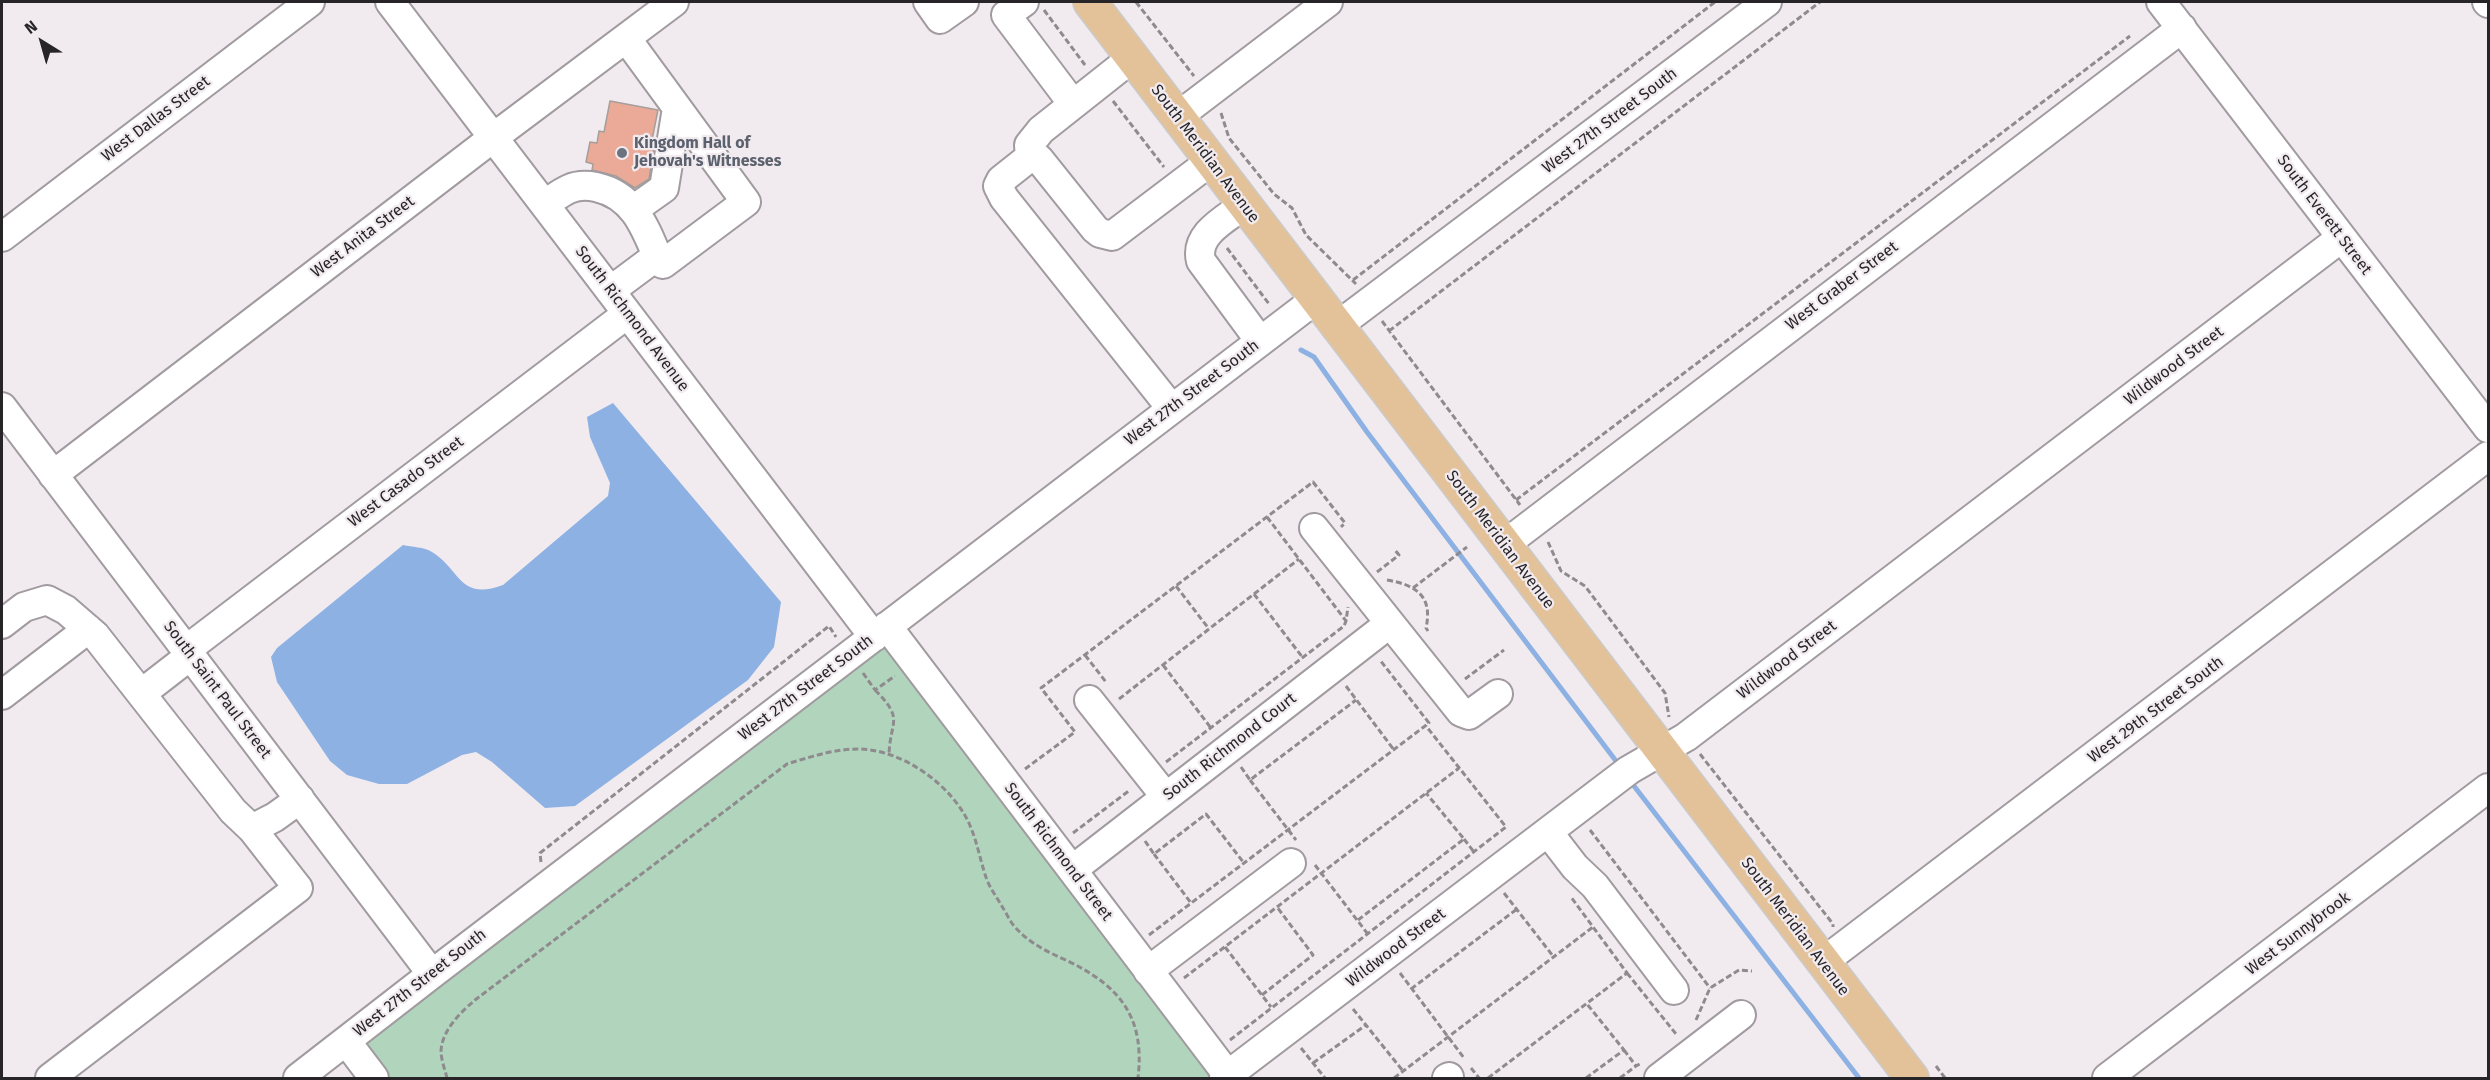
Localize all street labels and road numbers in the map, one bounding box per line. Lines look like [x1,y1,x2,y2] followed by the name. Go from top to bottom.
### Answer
[1539,64,1681,178] street label: West 27th Street South
[98,72,214,166] street label: West Dallas Street
[1147,81,1263,227] street label: South Meridian Avenue
[2273,151,2375,279] street label: South Everett Street
[308,192,418,282] street label: West Anita Street
[1782,237,1902,335] street label: West Graber Street
[571,242,693,396] street label: South Richmond Avenue
[2121,322,2227,410] street label: Wildwood Street
[1121,336,1263,450] street label: West 27th Street South
[345,432,467,532] street label: West Casado Street
[1442,467,1558,613] street label: South Meridian Avenue
[1734,616,1840,704] street label: Wildwood Street
[159,618,275,762] street label: South Saint Paul Street
[735,631,877,745] street label: West 27th Street South
[2084,653,2228,767] street label: West 29th Street South
[1160,689,1300,805] street label: South Richmond Court
[1000,779,1116,925] street label: South Richmond Street
[1737,854,1853,1000] street label: South Meridian Avenue
[2242,888,2354,980] street label: West Sunnybrook
[1343,904,1449,992] street label: Wildwood Street
[350,925,490,1041] street label: West 27th Street South

